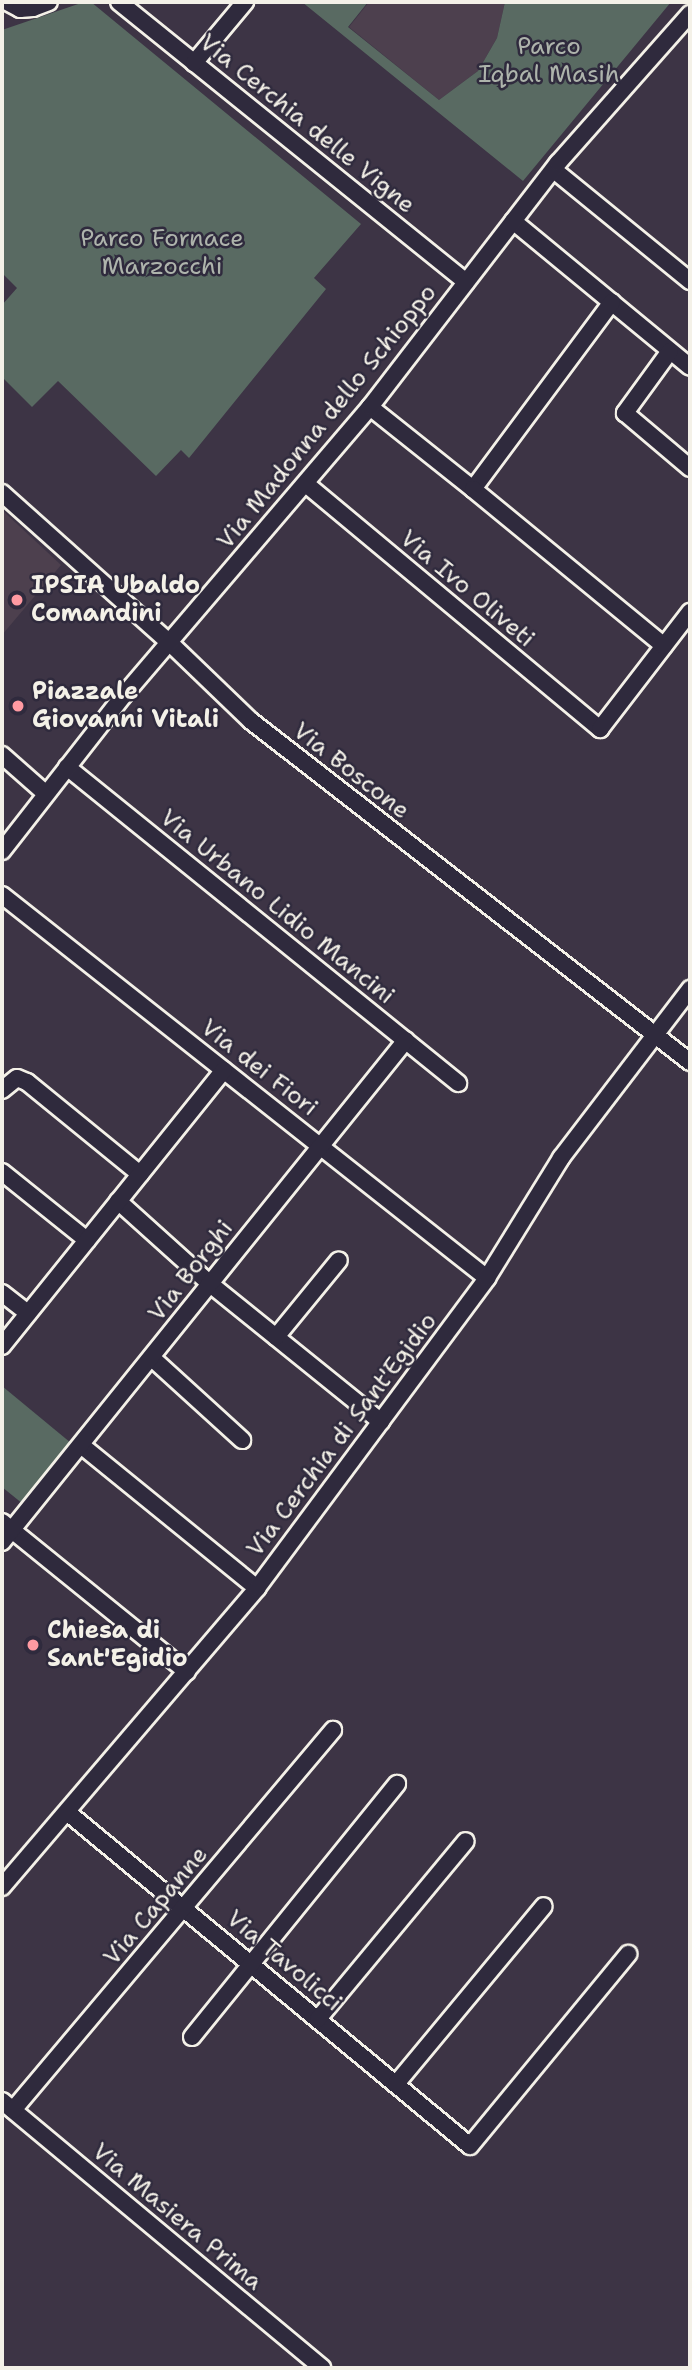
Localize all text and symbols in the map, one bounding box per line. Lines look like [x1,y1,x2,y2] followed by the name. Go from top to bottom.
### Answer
[193,28,421,220] street label: Via Cerchia delle Vigne
[478,33,620,89] park label: Parco Iqbal Masih
[80,225,244,281] park label: Parco Fornace Marzocchi
[211,279,443,555] street label: Via Madonna dello Schioppo
[394,524,540,654] street label: Via Ivo Oliveti
[31,572,200,628] place label: IPSIA Ubaldo Comandini
[9,592,25,608] marker: IPSIA Ubaldo Comandini
[32,678,219,734] place label: Piazzale Giovanni Vitali
[10,698,26,714] marker: Piazzale Giovanni Vitali
[287,717,415,825] street label: Via Boscone
[154,804,400,1010] street label: Via Urbano Lidio Mancini
[195,1013,323,1123] street label: Via dei Fiori
[143,1215,239,1327] street label: Via Borghi
[241,1307,443,1563] street label: Via Cerchia di Sant'Egidio
[47,1617,188,1673] place label: Chiesa di Sant'Egidio
[25,1637,41,1653] marker: Chiesa di Sant'Egidio
[98,1841,214,1971] street label: Via Capanne
[220,1904,348,2018] street label: Via Tavolicci
[86,2137,268,2297] street label: Via Masiera Prima

